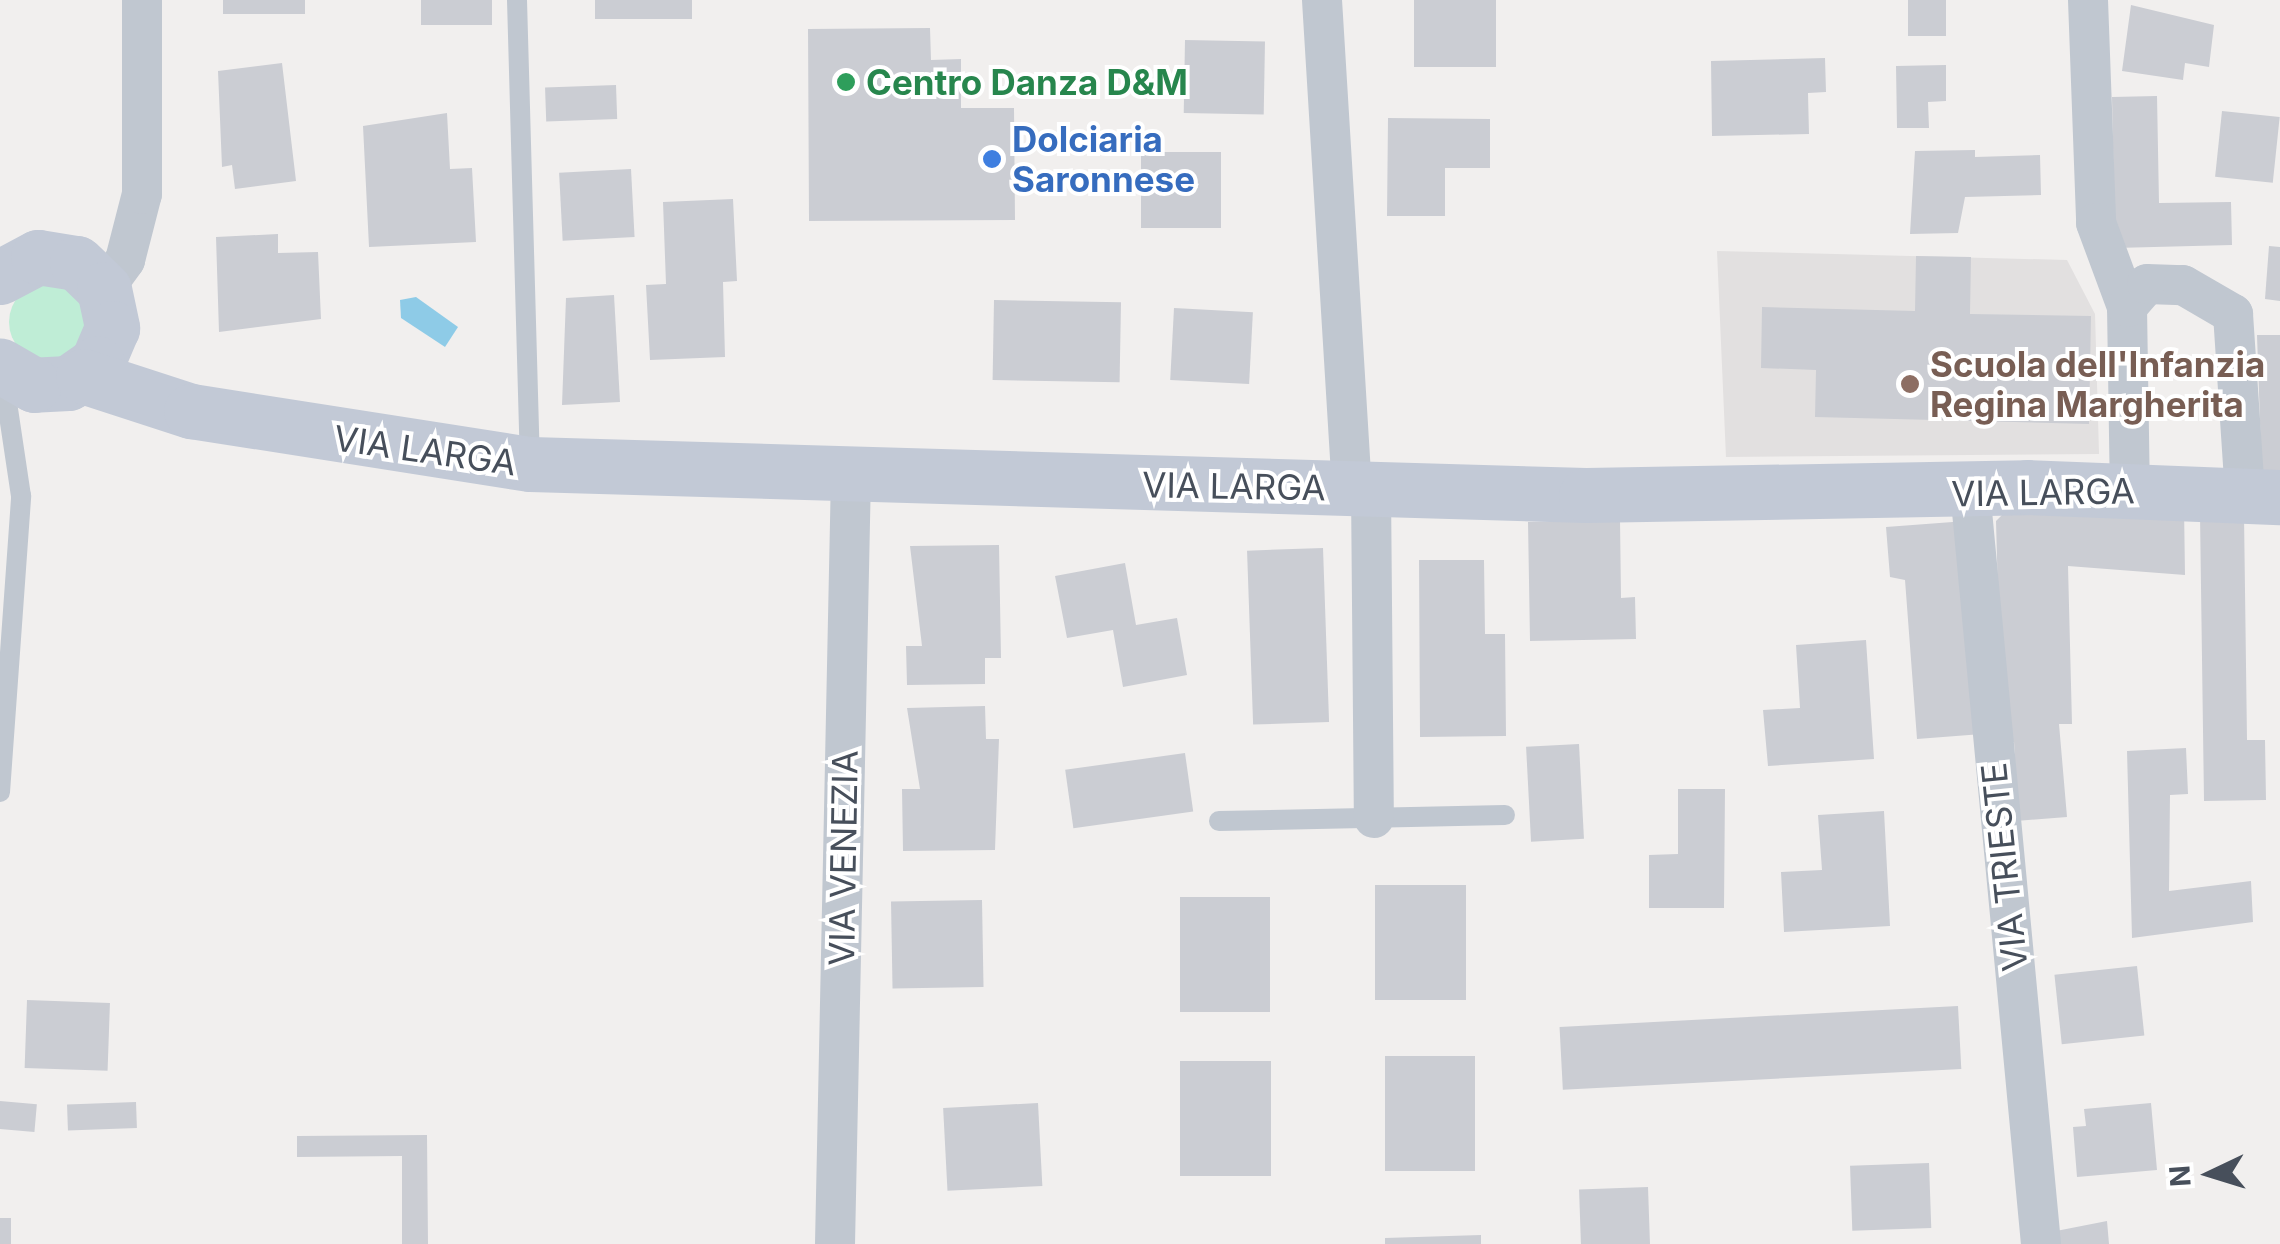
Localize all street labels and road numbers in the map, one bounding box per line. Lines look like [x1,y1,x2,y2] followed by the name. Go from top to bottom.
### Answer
[331,416,519,484] street label: VIA LARGA
[1142,463,1326,509] street label: VIA LARGA
[1951,469,2135,515] street label: VIA LARGA
[820,750,866,966] street label: VIA VENEZIA
[1972,761,2036,973] street label: VIA TRIESTE

